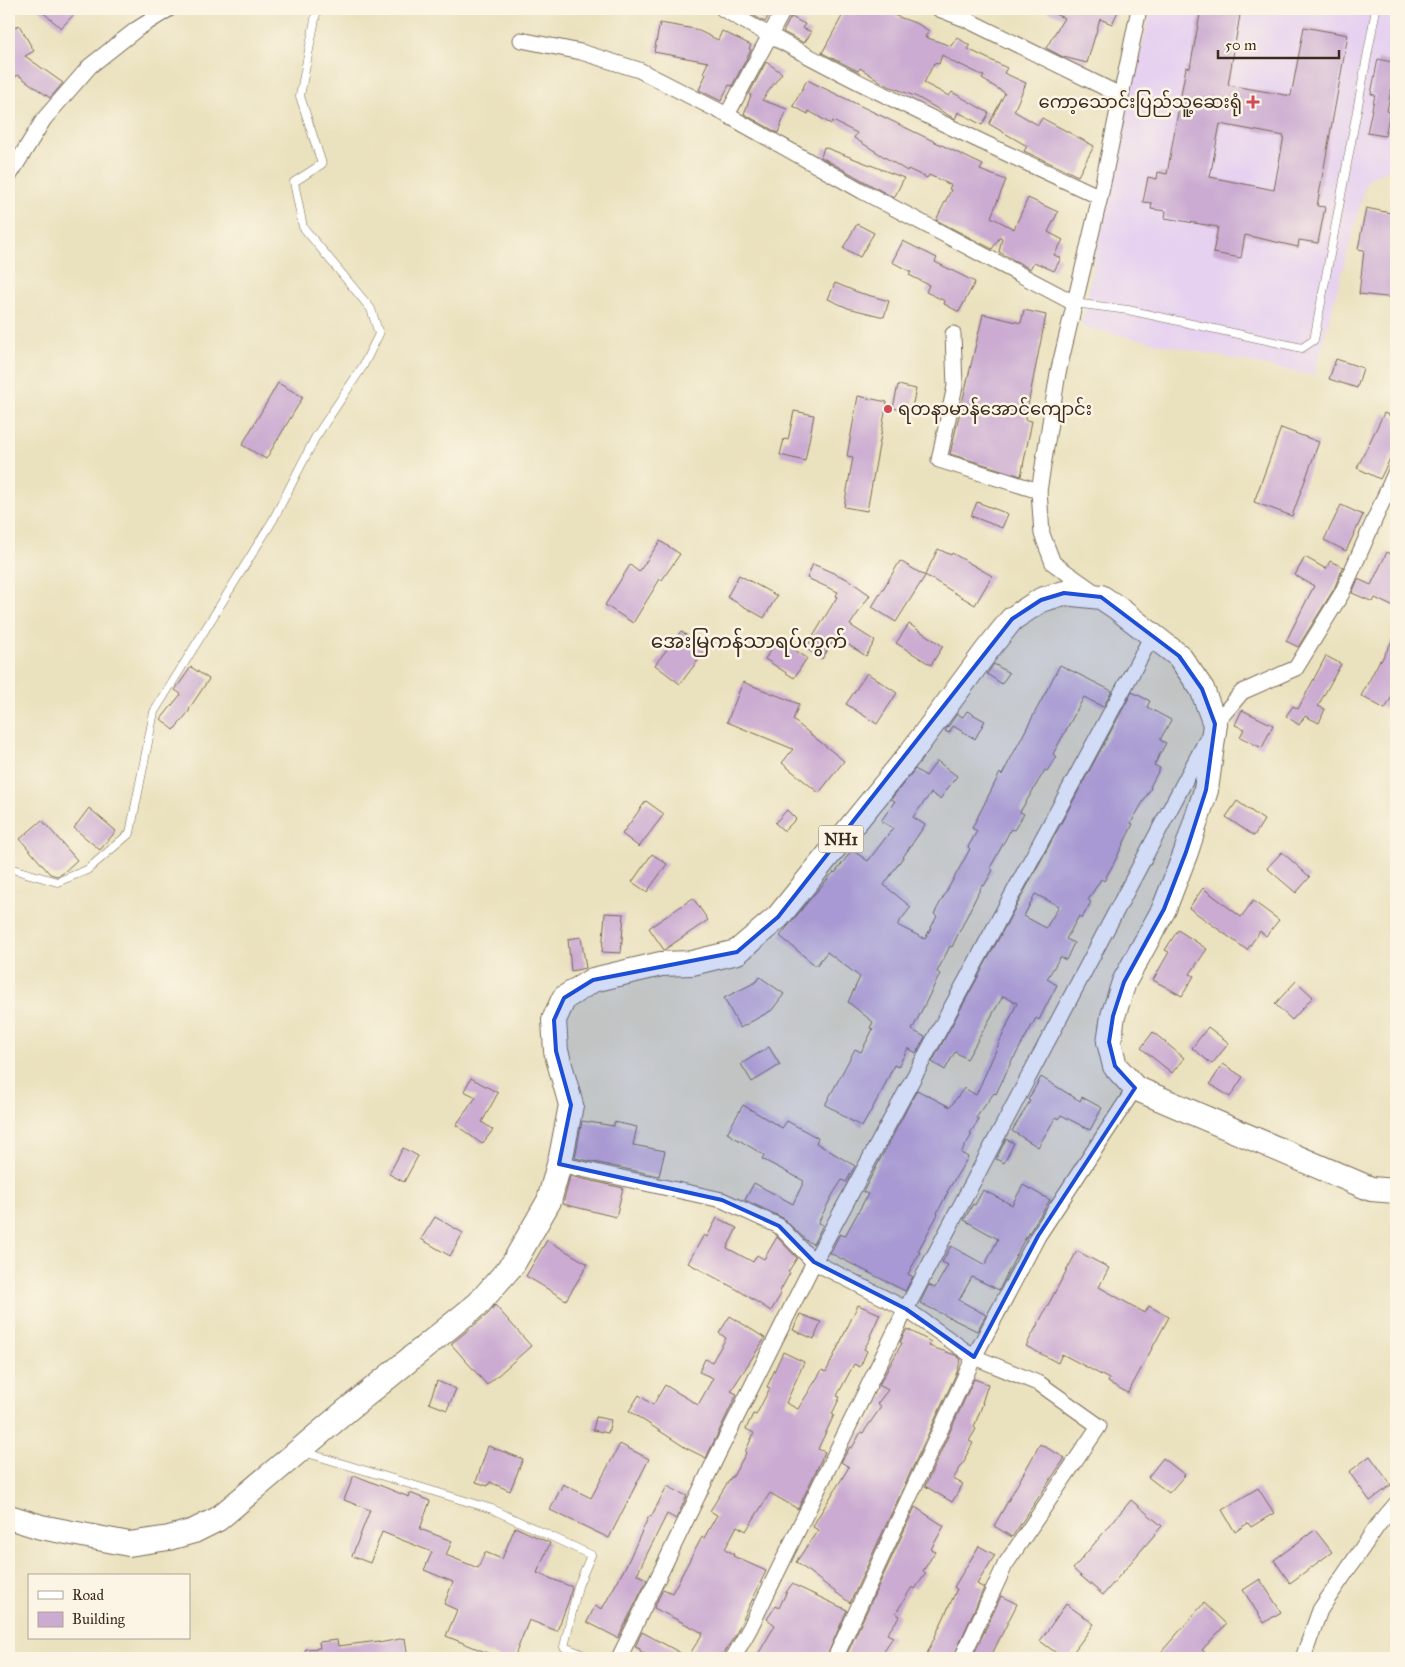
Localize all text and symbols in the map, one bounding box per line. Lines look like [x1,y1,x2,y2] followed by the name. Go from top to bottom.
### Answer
[1218,28,1339,60] scale bar
[1225,36,1257,54] text: 50 m
[1039,89,1242,117] place label: ကော့သောင်းပြည်သူ့ဆေးရုံ
[1246,95,1260,109] marker: ကော့သောင်းပြည်သူ့ဆေးရုံ
[898,396,1092,424] place label: ရတနာမာန်အောင်ကျောင်း
[882,403,894,415] marker: ရတနာမာန်အောင်ကျောင်း
[651,627,847,657] district label: အေးမြကန်သာရပ်ကွက်
[818,826,864,852] road number: NH1
[28,1574,190,1640] legend
[72,1586,104,1604] text: Road
[72,1610,126,1628] text: Building

